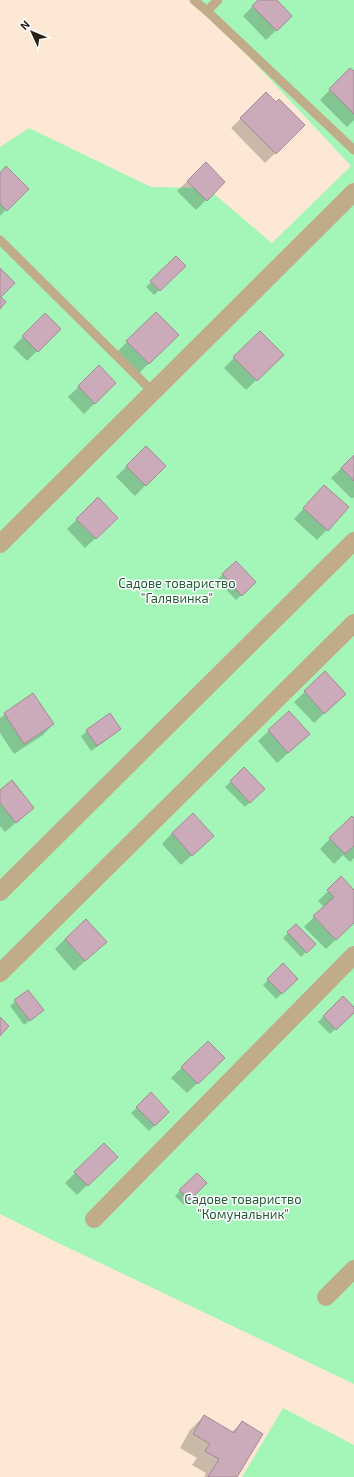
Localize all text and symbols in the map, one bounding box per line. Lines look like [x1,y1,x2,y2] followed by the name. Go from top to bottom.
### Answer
[12,12,52,52] north arrow
[17,17,32,32] text: N
[118,575,236,606] park label: Садове товариство "Галявинка"
[184,1191,302,1222] park label: Садове товариство "Комунальник"

